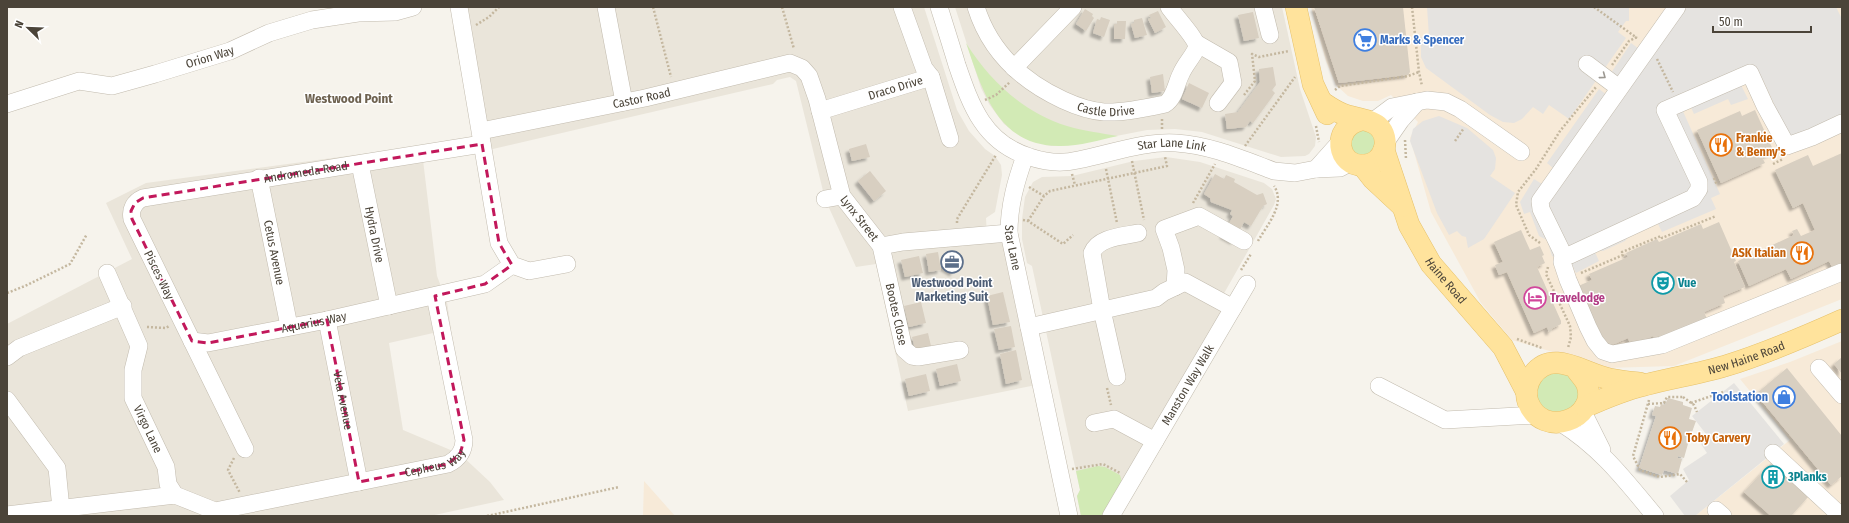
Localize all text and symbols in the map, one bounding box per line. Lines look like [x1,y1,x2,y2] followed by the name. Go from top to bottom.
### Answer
[8,8,48,48] north arrow
[1713,8,1811,34] scale bar
[1719,15,1743,29] text: 50 m
[12,19,27,30] text: N
[1352,27,1378,53] supermarket icon: Marks & Spencer
[1380,33,1465,47] place label: Marks & Spencer
[184,43,237,71] street label: Orion Way
[1599,71,1606,79] one-way arrow
[867,73,925,103] street label: Draco Drive
[612,85,672,111] street label: Castor Road
[305,91,393,106] district label: Westwood Point
[1075,99,1136,119] street label: Castle Drive
[1736,131,1786,159] place label: Frankie & Benny's
[1708,132,1734,158] restaurant icon: Frankie & Benny's
[1136,136,1208,155] street label: Star Lane Link
[263,159,349,186] street label: Andromeda Road
[837,193,882,244] street label: Lynx Street
[362,205,387,264] street label: Hydra Drive
[261,219,288,286] street label: Cetus Avenue
[1002,225,1024,272] street label: Star Lane
[1789,240,1815,266] restaurant icon: ASK Italian
[1731,246,1786,260] place label: ASK Italian
[141,248,177,302] street label: Pisces Way
[939,249,965,275] office icon: Westwood Point Marketing Suit
[1422,255,1469,307] street label: Haine Road
[1650,270,1676,296] theatre icon: Vue
[911,276,993,304] place label: Westwood Point Marketing Suit
[1677,276,1696,290] place label: Vue
[883,282,910,347] street label: Bootes Close
[1522,285,1548,311] hotel icon: Travelodge
[1550,291,1605,305] place label: Travelodge
[280,309,348,336] street label: Aquarius Way
[1707,338,1787,377] street label: New Haine Road
[1159,342,1217,428] street label: Manston Way Walk
[330,370,356,431] street label: Vela Avenue
[1771,384,1797,410] shop icon: Toolstation
[1711,390,1768,404] place label: Toolstation
[131,403,165,455] street label: Virgo Lane
[1657,425,1683,451] restaurant icon: Toby Carvery
[1686,431,1751,445] place label: Toby Carvery
[403,446,469,480] street label: Cepheus Way
[1760,464,1786,490] building icon: 3Planks
[1787,470,1828,484] place label: 3Planks

